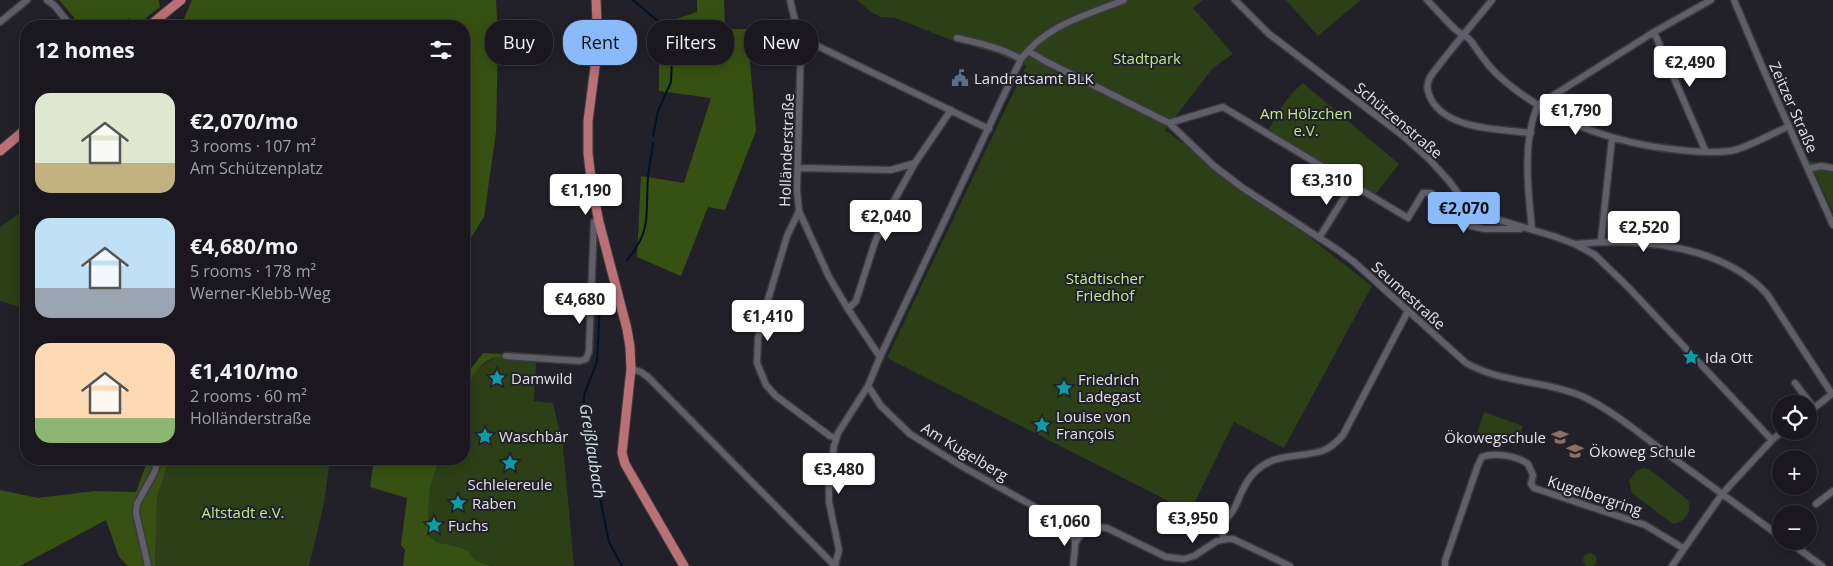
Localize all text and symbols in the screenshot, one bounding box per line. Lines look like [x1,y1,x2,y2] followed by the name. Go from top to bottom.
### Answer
[485,20,553,65] chip: Buy
[563,20,637,65] chip: Rent
[647,20,734,65] chip: Filters
[744,20,818,65] chip: New
[35,36,135,64] text: 12 homes
[427,36,455,64] icon: filters
[1649,46,1731,88] pin: €2,490
[1113,48,1181,68] park label: Stadtpark
[1665,51,1715,73] text: €2,490
[1765,58,1823,156] street label: Zeitzer Straße
[950,68,970,88] public building icon: Landratsamt BLK
[974,68,1094,88] place label: Landratsamt BLK
[1351,77,1447,163] street label: Schützenstraße
[774,93,798,207] street label: Holländerstraße
[1535,94,1617,136] pin: €1,790
[1551,99,1601,121] text: €1,790
[1260,103,1352,140] park label: Am Hölzchen e.V.
[190,107,298,135] text: €2,070/mo
[75,113,135,173] icon: home
[190,135,316,157] text: 3 rooms · 107 m²
[190,157,323,179] text: Am Schützenplatz
[1286,164,1368,206] pin: €3,310
[1302,169,1352,191] text: €3,310
[545,174,627,216] pin: €1,190
[561,179,611,201] text: €1,190
[1423,192,1505,234] pin: €2,070
[1439,197,1489,219] text: €2,070
[845,200,927,242] pin: €2,040
[861,205,911,227] text: €2,040
[1603,210,1685,253] pin: €2,520
[1619,216,1669,238] text: €2,520
[190,232,298,260] text: €4,680/mo
[75,238,135,298] icon: home
[1368,256,1450,334] street label: Seumestraße
[190,260,316,282] text: 5 rooms · 178 m²
[1066,268,1144,305] park label: Städtischer Friedhof
[190,282,331,304] text: Werner-Klebb-Weg
[539,282,621,325] pin: €4,680
[555,288,605,310] text: €4,680
[727,300,809,342] pin: €1,410
[743,305,793,327] text: €1,410
[1681,347,1701,367] place icon: Ida Ott
[1705,347,1753,367] place label: Ida Ott
[190,357,298,385] text: €1,410/mo
[75,363,135,423] icon: home
[487,368,507,388] place icon: Damwild
[511,368,572,388] place label: Damwild
[1078,369,1141,406] place label: Friedrich Ladegast
[1054,378,1074,398] place icon: Friedrich Ladegast
[190,385,307,407] text: 2 rooms · 60 m²
[1772,395,1817,550] map controls
[1772,395,1817,440] button: locate
[575,402,611,500] water label: Greißlaubach
[1056,406,1131,443] place label: Louise von François
[190,407,311,429] text: Holländerstraße
[1032,415,1052,435] place icon: Louise von François
[918,417,1012,485] street label: Am Kugelberg
[475,426,495,446] place icon: Waschbär
[499,426,568,446] place label: Waschbär
[1444,427,1546,447] place label: Ökowegschule
[1550,427,1570,447] school or university icon: Ökowegschule
[1565,441,1585,461] school or university icon: Ökoweg Schule
[1589,441,1696,461] place label: Ökoweg Schule
[1772,450,1817,495] button: +
[798,452,880,495] pin: €3,480
[500,453,520,473] place icon: Schleiereule
[814,458,864,480] text: €3,480
[1545,470,1645,520] street label: Kugelbergring
[468,474,553,494] place label: Schleiereule
[448,493,468,513] place icon: Raben
[472,493,516,513] place label: Raben
[201,502,285,522] park label: Altstadt e.V.
[1152,502,1234,544] pin: €3,950
[1024,504,1106,547] pin: €1,060
[1772,505,1817,550] button: −
[1168,507,1218,529] text: €3,950
[1040,510,1090,532] text: €1,060
[424,515,444,535] place icon: Fuchs
[448,515,488,535] place label: Fuchs

